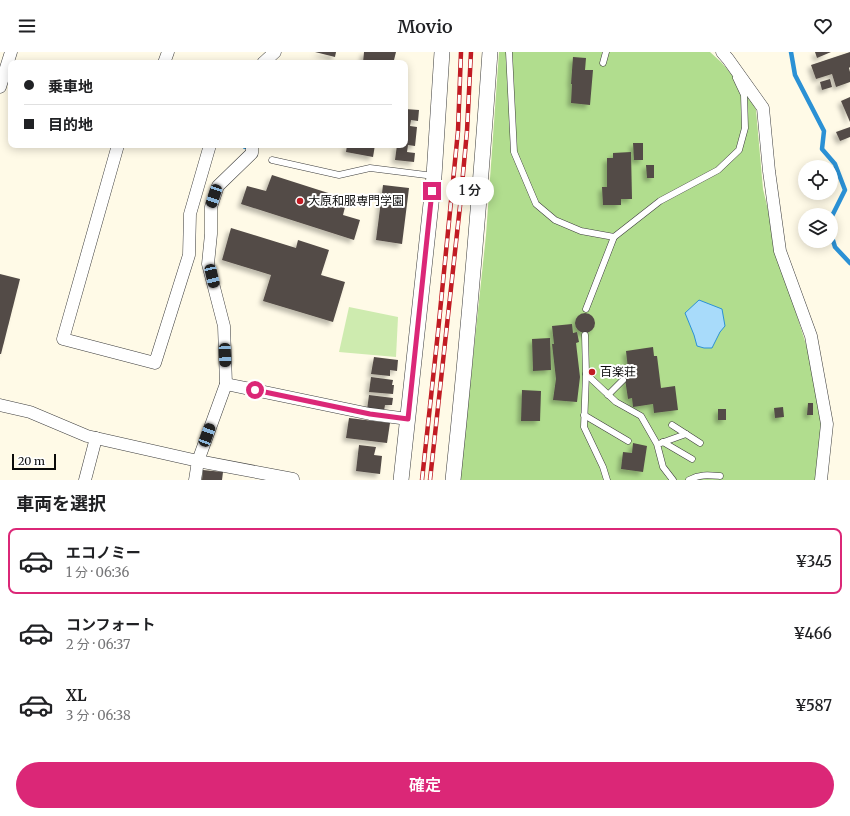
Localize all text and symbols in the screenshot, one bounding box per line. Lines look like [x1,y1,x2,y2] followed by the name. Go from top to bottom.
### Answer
[16,15,38,37] icon: menu
[397,15,453,38] text: Movio
[812,15,834,37] icon: heart
[48,77,93,96] text: 乗車地
[48,115,93,134] text: 目的地
[798,160,838,248] map controls
[798,160,838,200] button: locate
[446,177,494,205] callout: 1 分
[423,182,441,200] route end
[459,182,481,199] text: 1 分
[205,183,223,209] car
[308,193,404,208] place label: 大原和服専門学園
[295,196,305,206] marker: 大原和服専門学園
[798,208,838,248] button: layers
[203,263,221,289] car
[219,343,231,367] car
[600,364,636,379] place label: 百楽荘
[587,367,597,377] marker: 百楽荘
[246,381,264,399] route start
[197,422,217,448] car
[12,452,56,471] scale bar
[18,454,45,468] text: 20 m
[16,492,106,515] text: 車両を選択
[18,543,54,579] icon: car
[66,543,141,562] text: エコノミー
[795,552,832,571] text: ¥345
[66,564,129,581] text: 1 分 · 06:36
[18,615,54,651] icon: car
[66,615,156,634] text: コンフォート
[793,624,832,643] text: ¥466
[66,636,130,653] text: 2 分 · 06:37
[66,686,87,705] text: XL
[18,687,54,723] icon: car
[795,696,832,715] text: ¥587
[66,707,131,724] text: 3 分 · 06:38
[16,762,834,808] button: 確定

